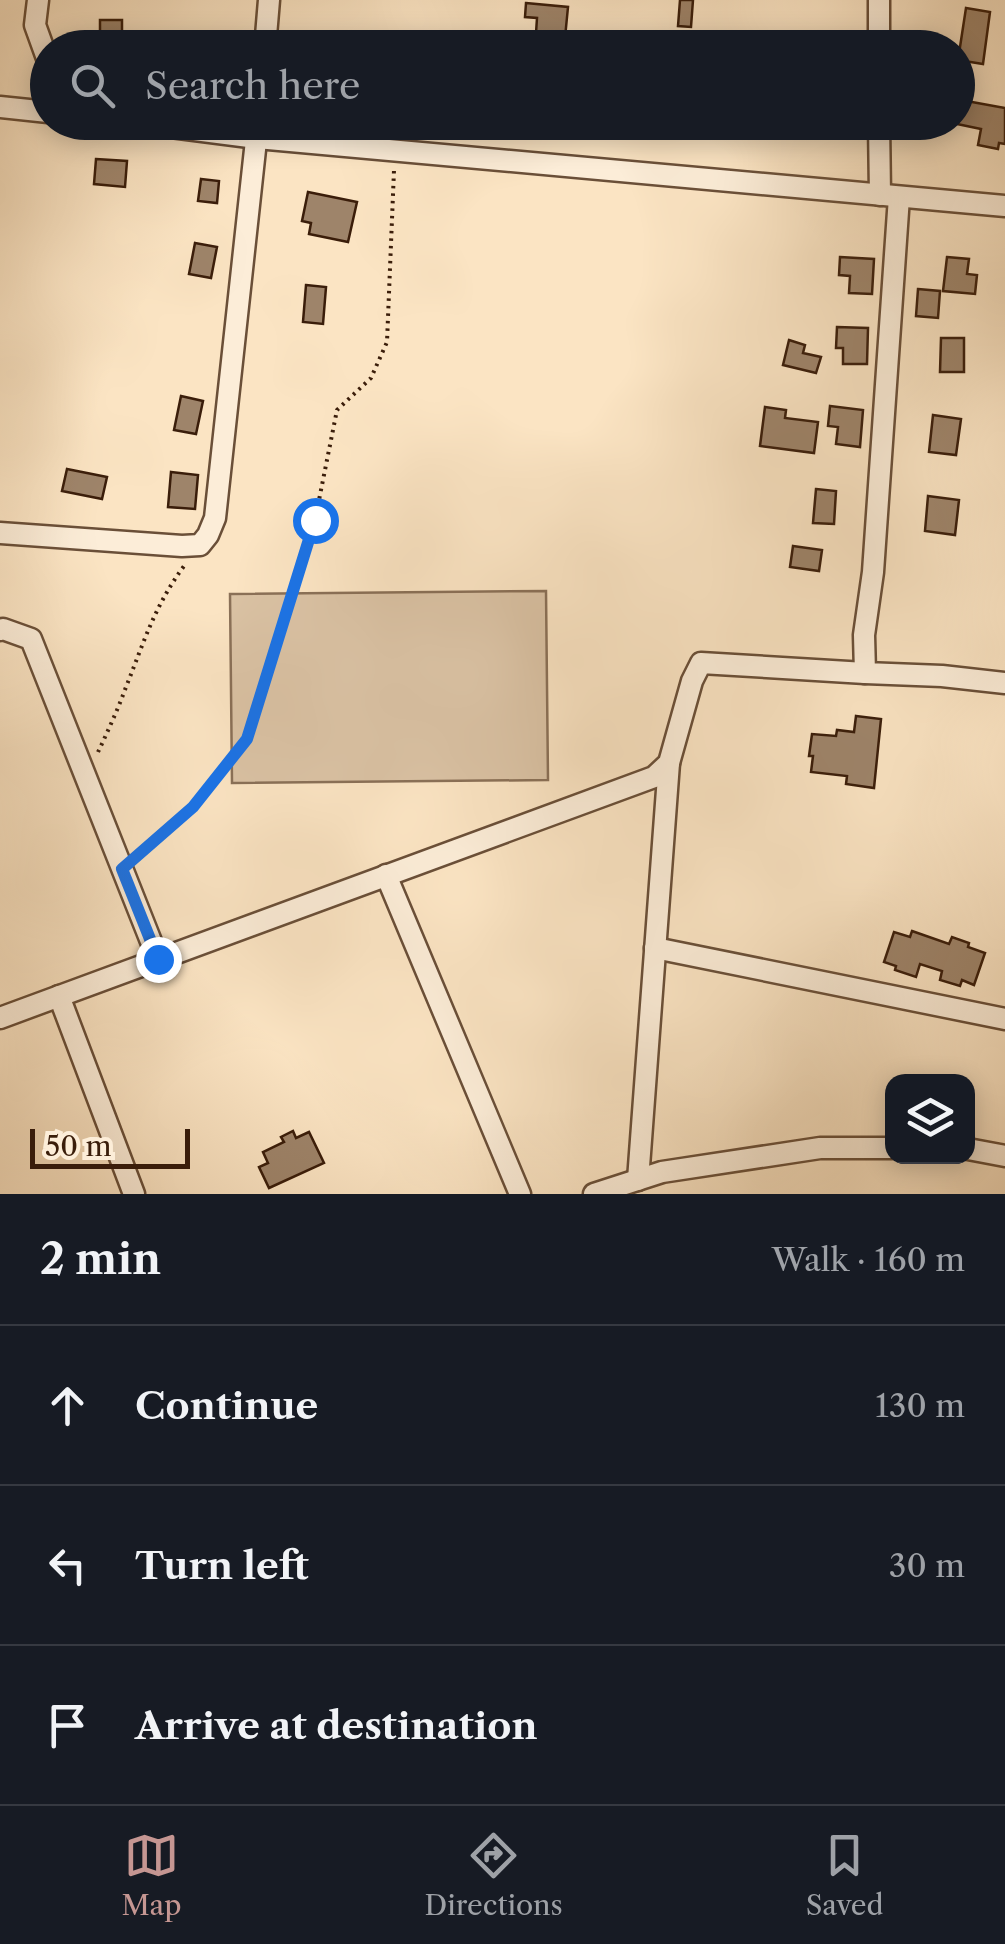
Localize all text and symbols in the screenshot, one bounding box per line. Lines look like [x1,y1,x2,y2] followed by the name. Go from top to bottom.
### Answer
[30,30,975,140] search box
[65,58,120,113] icon: search
[145,62,360,109] text: Search here
[293,498,339,544] route start
[136,937,182,983] route end
[885,1074,975,1164] map controls
[885,1074,975,1164] button: layers
[30,1124,190,1168] scale bar
[45,1129,112,1163] text: 50 m
[40,1233,161,1285] text: 2 min
[772,1240,965,1279] text: Walk · 160 m
[40,1378,95,1433] icon: ahead
[135,1382,318,1429] text: Continue
[875,1386,965,1425] text: 130 m
[40,1538,95,1593] icon: left
[135,1542,309,1589] text: Turn left
[889,1546,965,1585] text: 30 m
[40,1698,95,1753] icon: arrive
[135,1702,538,1749] text: Arrive at destination
[121,1828,182,1922] tab: Map
[424,1828,563,1922] tab: Directions
[806,1828,884,1922] tab: Saved

